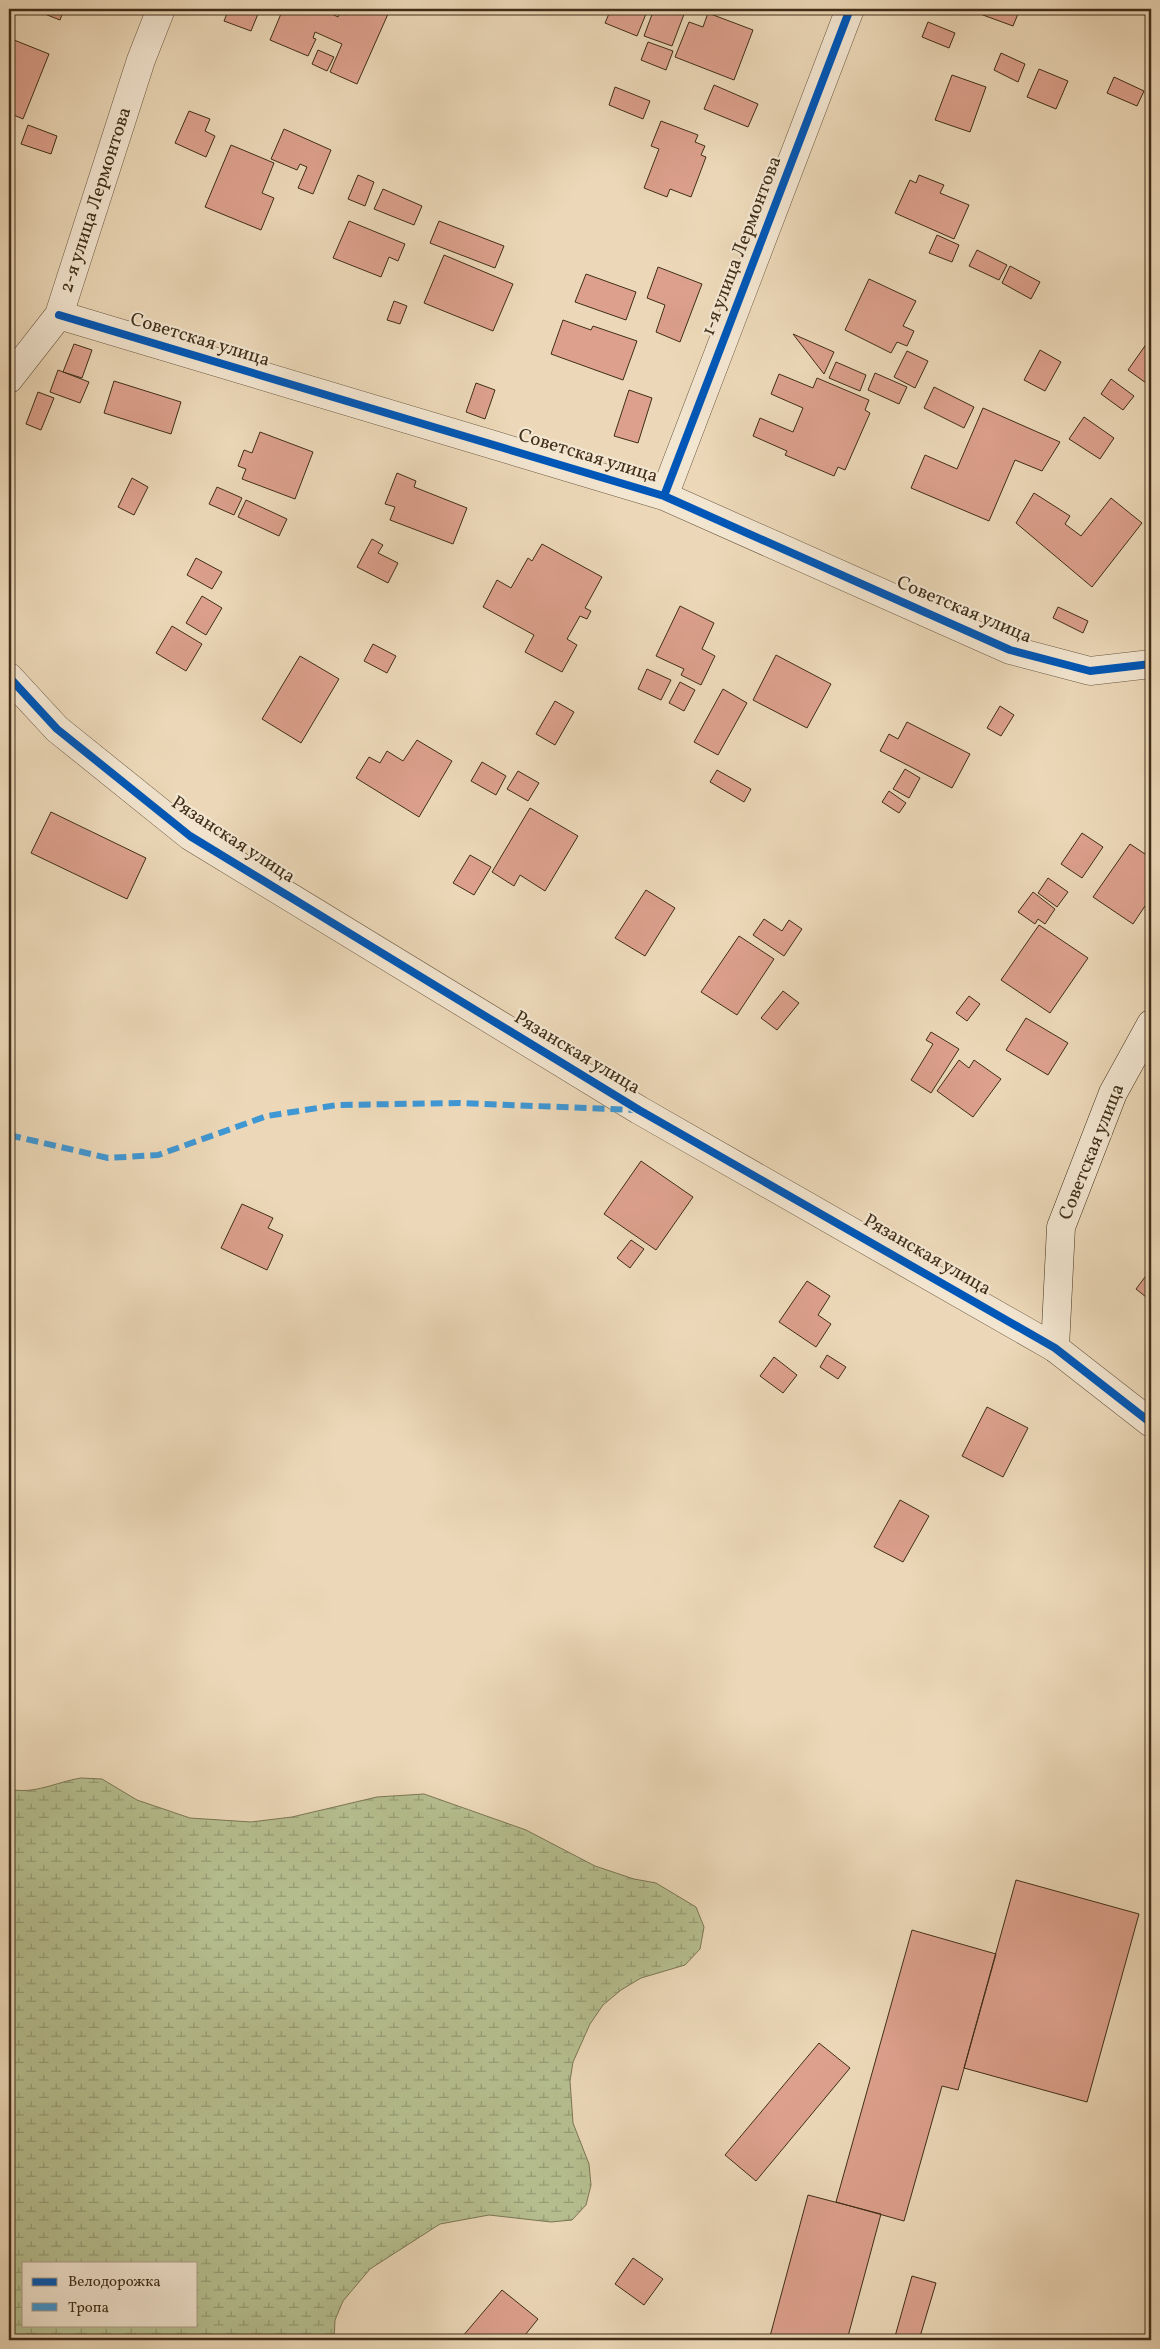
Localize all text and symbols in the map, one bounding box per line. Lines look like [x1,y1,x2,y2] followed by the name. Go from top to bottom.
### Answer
[54,104,138,296] street label: 2-я улица Лермонтова
[696,152,788,340] street label: 1-я улица Лермонтова
[127,306,273,374] street label: Советская улица
[515,422,661,490] street label: Советская улица
[892,570,1036,650] street label: Советская улица
[166,790,300,890] street label: Рязанская улица
[509,1005,645,1101] street label: Рязанская улица
[1053,1080,1131,1224] street label: Советская улица
[858,1208,996,1302] street label: Рязанская улица
[22,2262,198,2326] legend
[68,2272,161,2293] text: Велодорожка
[68,2298,109,2319] text: Тропа

